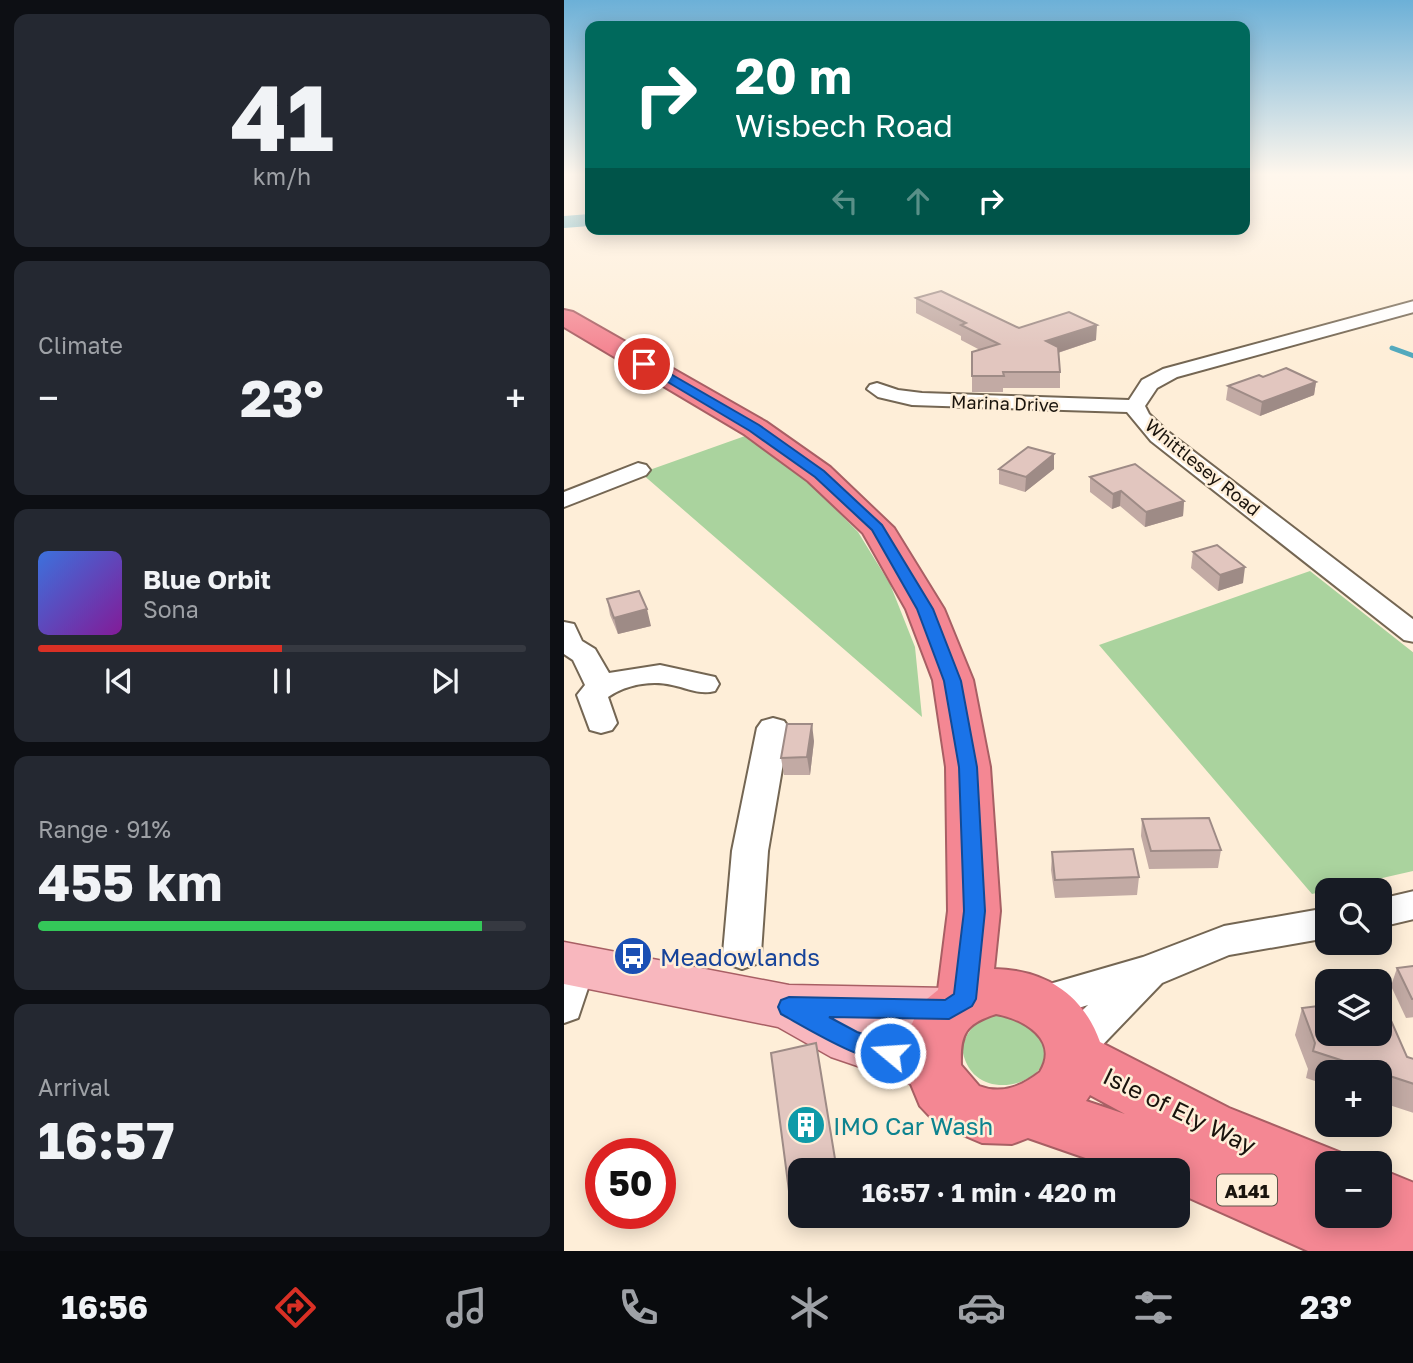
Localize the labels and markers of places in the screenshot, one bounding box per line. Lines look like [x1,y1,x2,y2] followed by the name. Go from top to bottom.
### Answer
[614,334,674,394] pin
[612,935,654,977] bus stop icon: Meadowlands
[660,942,820,971] place label: Meadowlands
[785,1104,827,1146] building icon: IMO Car Wash
[833,1111,993,1140] place label: IMO Car Wash

